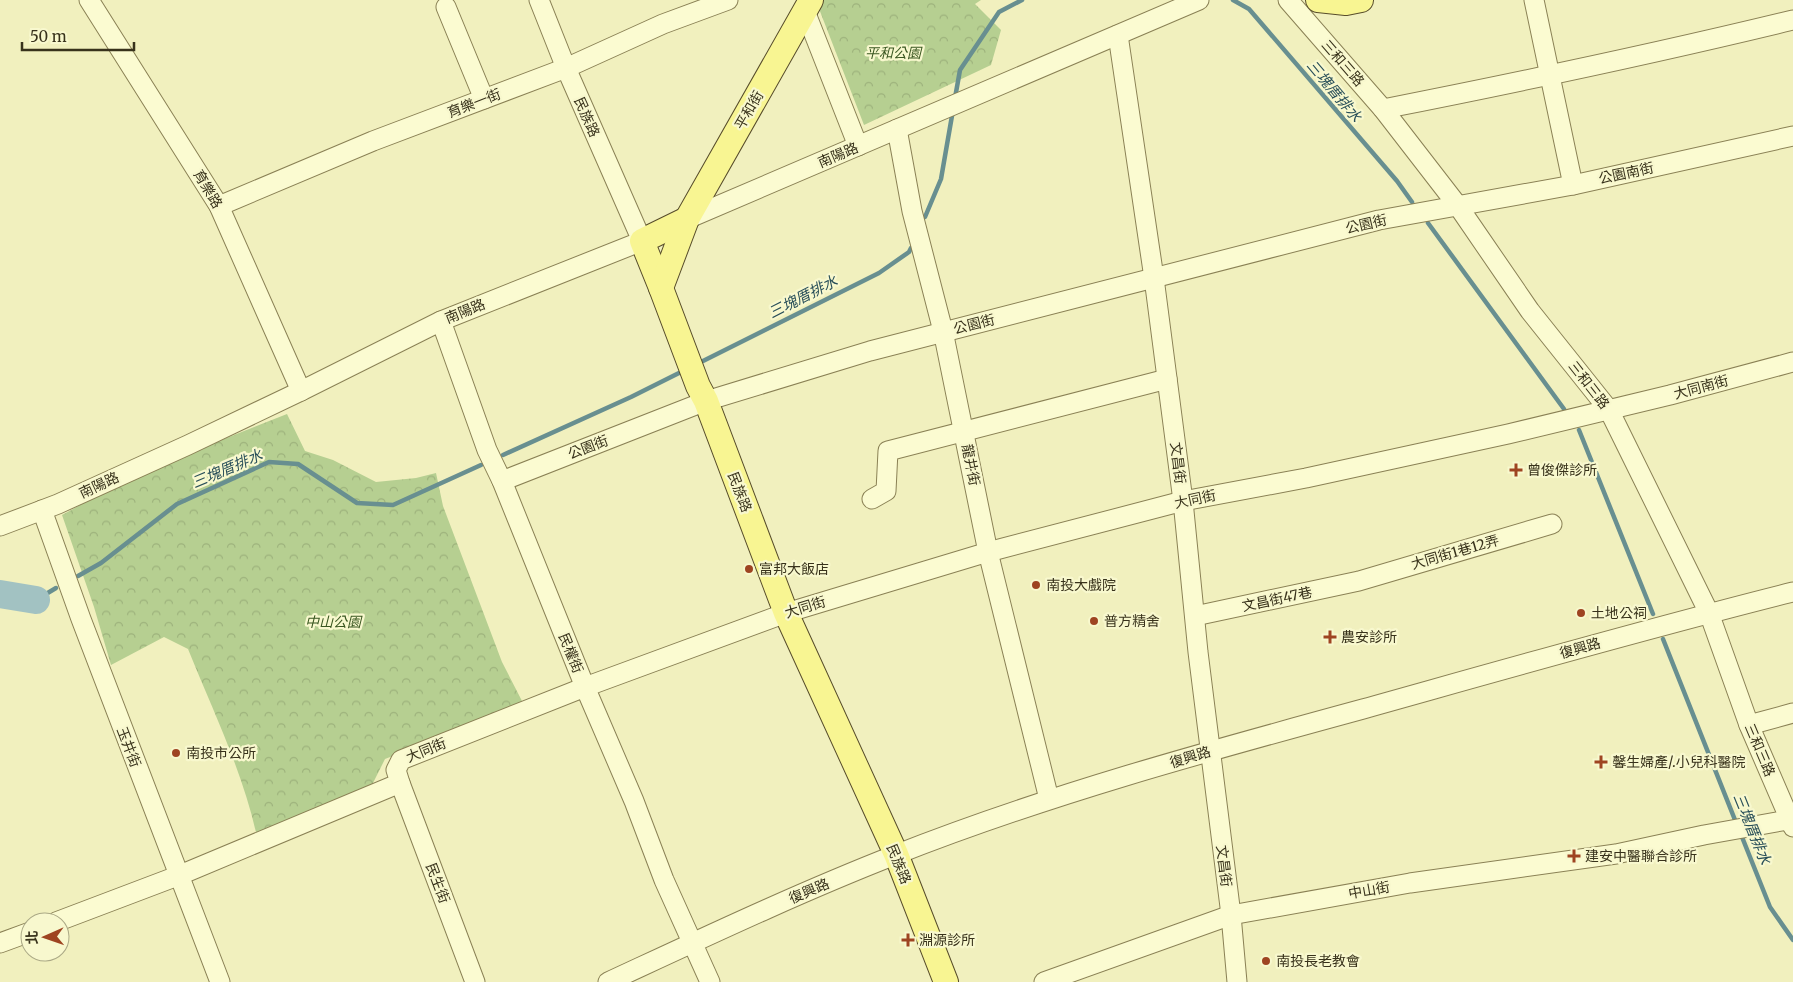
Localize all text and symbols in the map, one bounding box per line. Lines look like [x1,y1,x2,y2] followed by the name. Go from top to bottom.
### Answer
[22,20,135,52] scale bar
[30,27,67,46] text: 50 m
[1318,36,1368,90] street label: 三和三路
[865,44,923,62] park label: 平和公園
[1303,56,1366,126] water label: 三塊厝排水
[445,85,503,121] street label: 育樂一街
[731,87,767,133] street label: 平和街
[570,94,604,140] street label: 民族路
[815,139,861,171] street label: 南陽路
[1597,158,1655,188] street label: 公園南街
[189,166,227,212] street label: 育樂路
[1344,211,1388,237] street label: 公園街
[765,271,841,322] water label: 三塊厝排水
[442,295,488,327] street label: 南陽路
[951,310,997,338] street label: 公園街
[1565,357,1613,413] street label: 三和三路
[1672,371,1730,403] street label: 大同南街
[565,431,611,463] street label: 公園街
[1167,441,1189,485] street label: 文昌街
[958,443,984,487] street label: 龍井街
[189,445,266,492] water label: 三塊厝排水
[1527,461,1597,479] place label: 曾俊傑診所
[1509,463,1523,477] marker: 曾俊傑診所
[76,468,122,502] street label: 南陽路
[724,469,756,515] street label: 民族路
[1173,486,1217,512] street label: 大同街
[1409,531,1501,573] street label: 大同街1巷12弄
[759,560,829,578] place label: 富邦大飯店
[743,563,755,575] marker: 富邦大飯店
[1046,576,1116,594] place label: 南投大戲院
[1030,579,1042,591] marker: 南投大戲院
[1240,583,1314,615] street label: 文昌街47巷
[782,592,828,622] street label: 大同街
[1591,604,1647,622] place label: 土地公祠
[1575,607,1587,619] marker: 土地公祠
[1104,612,1160,630] place label: 普方精舍
[305,613,363,631] park label: 中山公園
[1088,615,1100,627] marker: 普方精舍
[1341,628,1397,646] place label: 農安診所
[555,630,587,676] street label: 民權街
[1323,630,1337,644] marker: 農安診所
[1557,634,1603,662] street label: 復興路
[1741,721,1779,779] street label: 三和三路
[113,724,145,770] street label: 玉井街
[403,734,449,766] street label: 大同街
[1167,742,1213,772] street label: 復興路
[186,744,256,762] place label: 南投市公所
[170,747,182,759] marker: 南投市公所
[1612,753,1745,771] place label: 馨生婦產/.小兒科醫院
[1594,755,1608,769] marker: 馨生婦產/.小兒科醫院
[1730,790,1776,868] water label: 三塊厝排水
[883,841,915,887] street label: 民族路
[1213,844,1235,888] street label: 文昌街
[1585,847,1697,865] place label: 建安中醫聯合診所
[1567,849,1581,863] marker: 建安中醫聯合診所
[422,860,454,906] street label: 民生街
[786,875,832,907] street label: 復興路
[1347,877,1391,903] street label: 中山街
[20,912,70,962] north arrow
[23,930,41,945] text: 北
[919,931,975,949] place label: 淵源診所
[901,933,915,947] marker: 淵源診所
[1276,952,1360,970] place label: 南投長老教會
[1260,955,1272,967] marker: 南投長老教會

